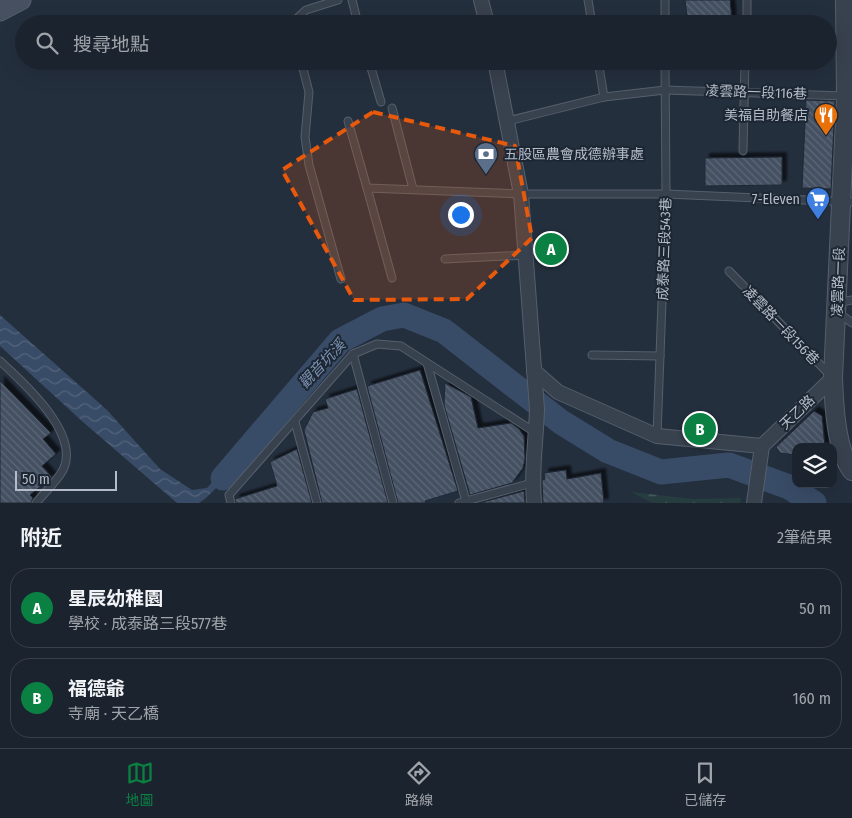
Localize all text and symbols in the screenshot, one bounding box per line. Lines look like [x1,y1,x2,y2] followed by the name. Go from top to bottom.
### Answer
[15,15,837,70] search box
[33,29,61,57] icon: search
[73,33,149,56] text: 搜尋地點
[705,82,807,103] street label: 凌雲路一段116巷
[813,102,839,136] restaurant icon: 美福自助餐店
[724,107,808,124] place label: 美福自助餐店
[473,141,499,175] bank icon: 五股區農會成德辦事處
[504,146,644,163] place label: 五股區農會成德辦事處
[805,186,831,220] supermarket icon: 7-Eleven
[752,191,800,208] place label: 7-Eleven
[654,197,675,301] street label: 成泰路三段543巷
[448,202,474,228] your location
[535,230,567,268] pin: A
[829,247,848,317] street label: 凌雲路一段
[739,282,822,368] street label: 凌雲路一段156巷
[295,334,350,392] water label: 觀音坑溪
[776,392,818,433] street label: 天乙路
[684,410,716,448] pin: B
[792,443,837,488] map controls
[792,443,837,488] button: layers
[15,468,118,491] scale bar
[22,471,50,488] text: 50 m
[20,525,62,551] text: 附近
[777,528,832,547] text: 2筆結果
[68,587,163,610] text: 星辰幼稚園
[33,599,41,618] text: A
[799,599,831,618] text: 50 m
[68,614,227,633] text: 學校 · 成泰路三段577巷
[68,677,125,700] text: 福德爺
[33,689,41,708] text: B
[792,689,831,708] text: 160 m
[68,704,159,723] text: 寺廟 · 天乙橋
[126,759,154,809] tab: 地圖
[405,759,433,809] tab: 路線
[684,759,726,809] tab: 已儲存

